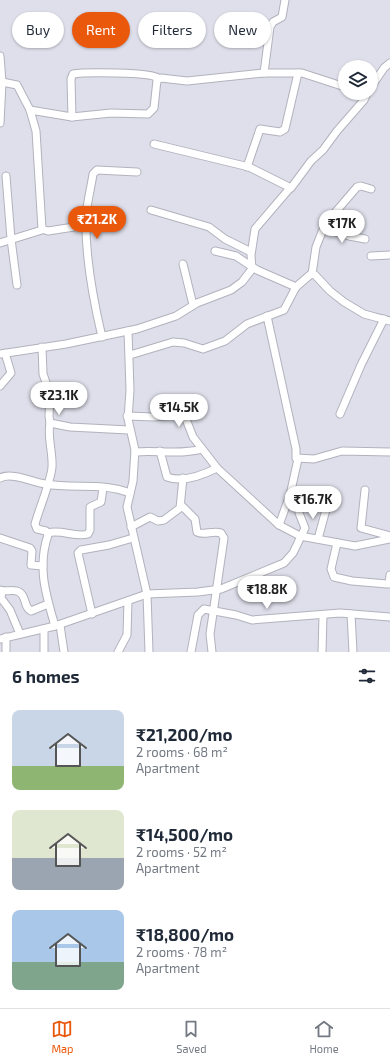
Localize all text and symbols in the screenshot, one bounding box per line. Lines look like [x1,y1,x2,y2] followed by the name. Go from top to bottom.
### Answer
[12,12,64,48] chip: Buy
[72,12,130,48] chip: Rent
[138,12,206,48] chip: Filters
[214,12,271,48] chip: New
[338,60,378,100] map controls
[338,60,378,100] button: layers
[64,206,130,240] pin: ₹21.2K
[318,210,366,244] pin: ₹17K
[77,211,117,227] text: ₹21.2K
[328,215,356,231] text: ₹17K
[26,382,92,416] pin: ₹23.1K
[39,387,79,403] text: ₹23.1K
[146,394,212,428] pin: ₹14.5K
[159,399,199,415] text: ₹14.5K
[280,486,346,520] pin: ₹16.7K
[294,491,332,507] text: ₹16.7K
[234,576,300,610] pin: ₹18.8K
[247,581,287,597] text: ₹18.8K
[356,665,378,687] icon: filters
[12,666,80,686] text: 6 homes
[136,724,233,744] text: ₹21,200/mo
[44,726,92,774] icon: home
[136,744,228,760] text: 2 rooms · 68 m²
[136,760,200,776] text: Apartment
[136,824,233,844] text: ₹14,500/mo
[44,826,92,874] icon: home
[136,844,227,860] text: 2 rooms · 52 m²
[136,860,200,876] text: Apartment
[136,924,234,944] text: ₹18,800/mo
[44,926,92,974] icon: home
[136,944,227,960] text: 2 rooms · 78 m²
[136,960,200,976] text: Apartment
[51,1018,74,1055] tab: Map
[176,1018,207,1055] tab: Saved
[309,1018,339,1055] tab: Home

